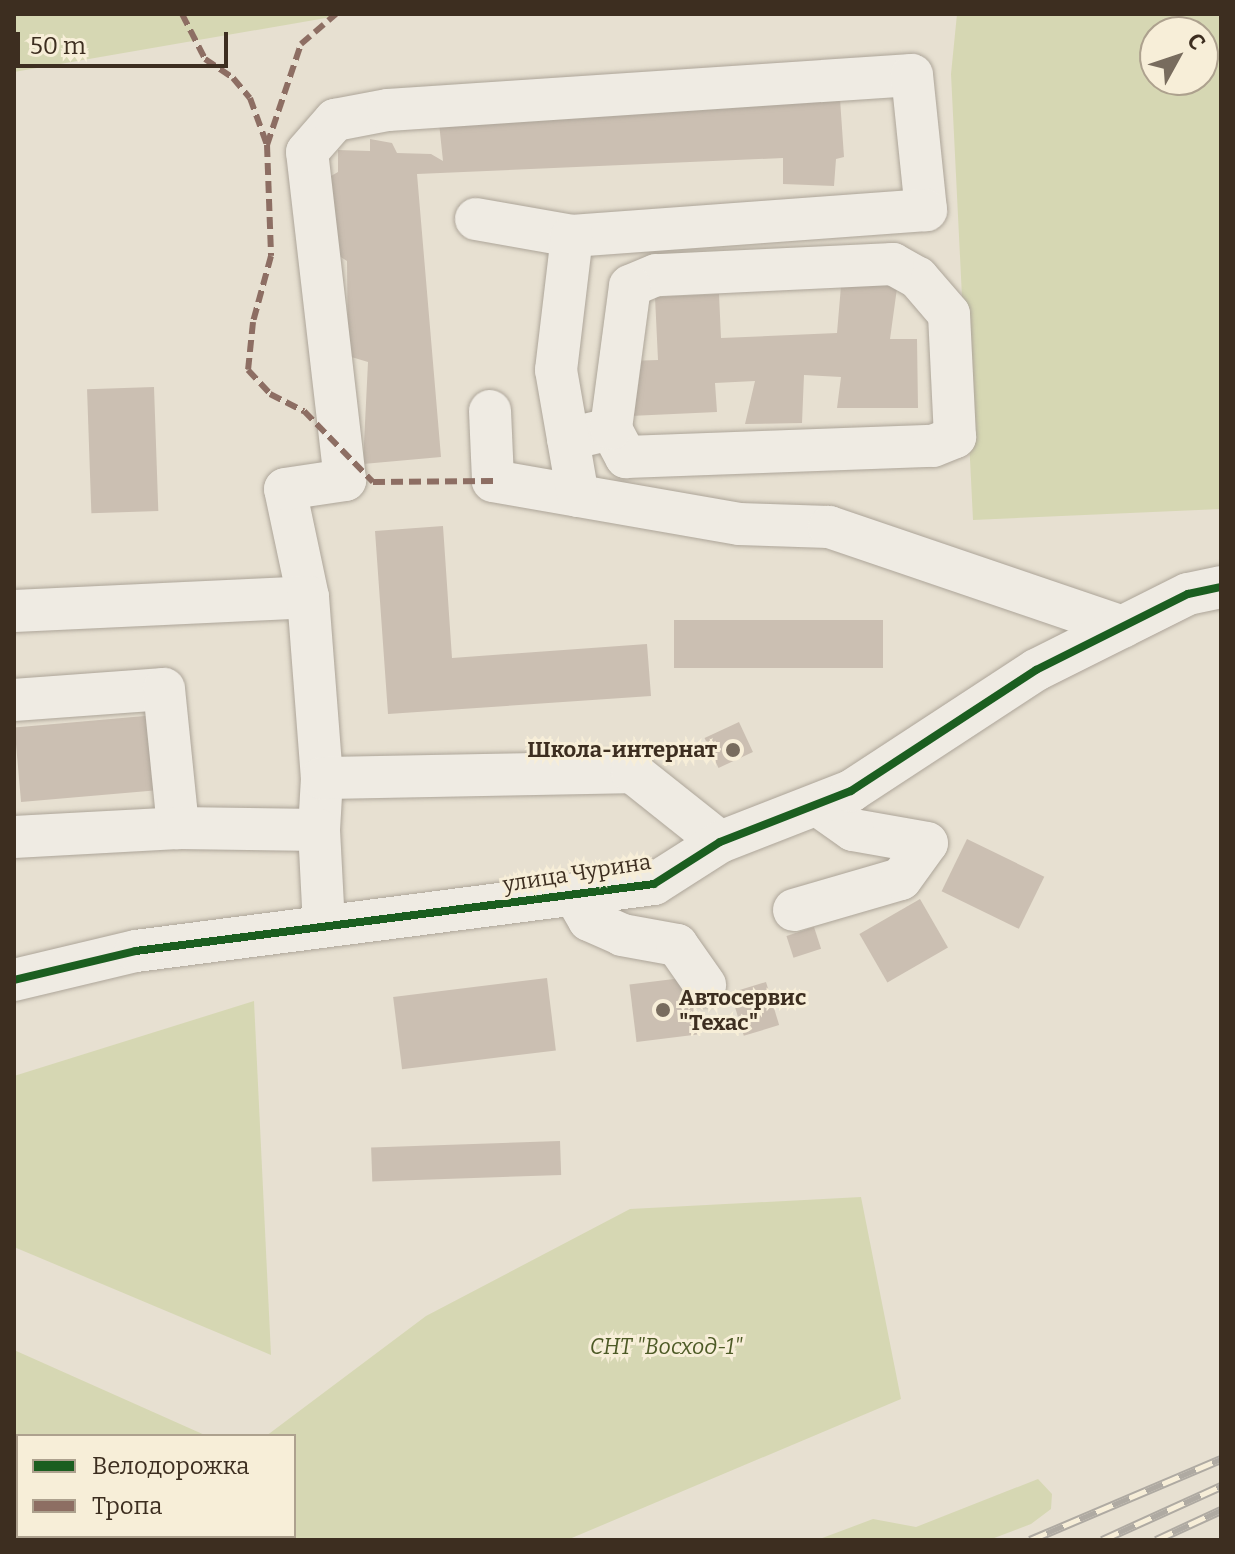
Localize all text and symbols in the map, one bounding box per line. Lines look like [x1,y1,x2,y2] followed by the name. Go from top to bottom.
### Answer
[20,16,232,66] scale bar
[1139,16,1219,96] north arrow
[1181,28,1211,56] text: С
[30,32,86,60] text: 50 m
[527,737,717,763] place label: Школа-интернат
[724,741,742,759] marker: Школа-интернат
[501,848,653,898] street label: улица Чурина
[679,984,806,1036] place label: Автосервис "Техас"
[654,1001,672,1019] marker: Автосервис "Техас"
[590,1334,742,1360] park label: СНТ "Восход-1"
[16,1434,296,1538] legend
[92,1452,249,1480] text: Велодорожка
[92,1492,163,1520] text: Тропа

